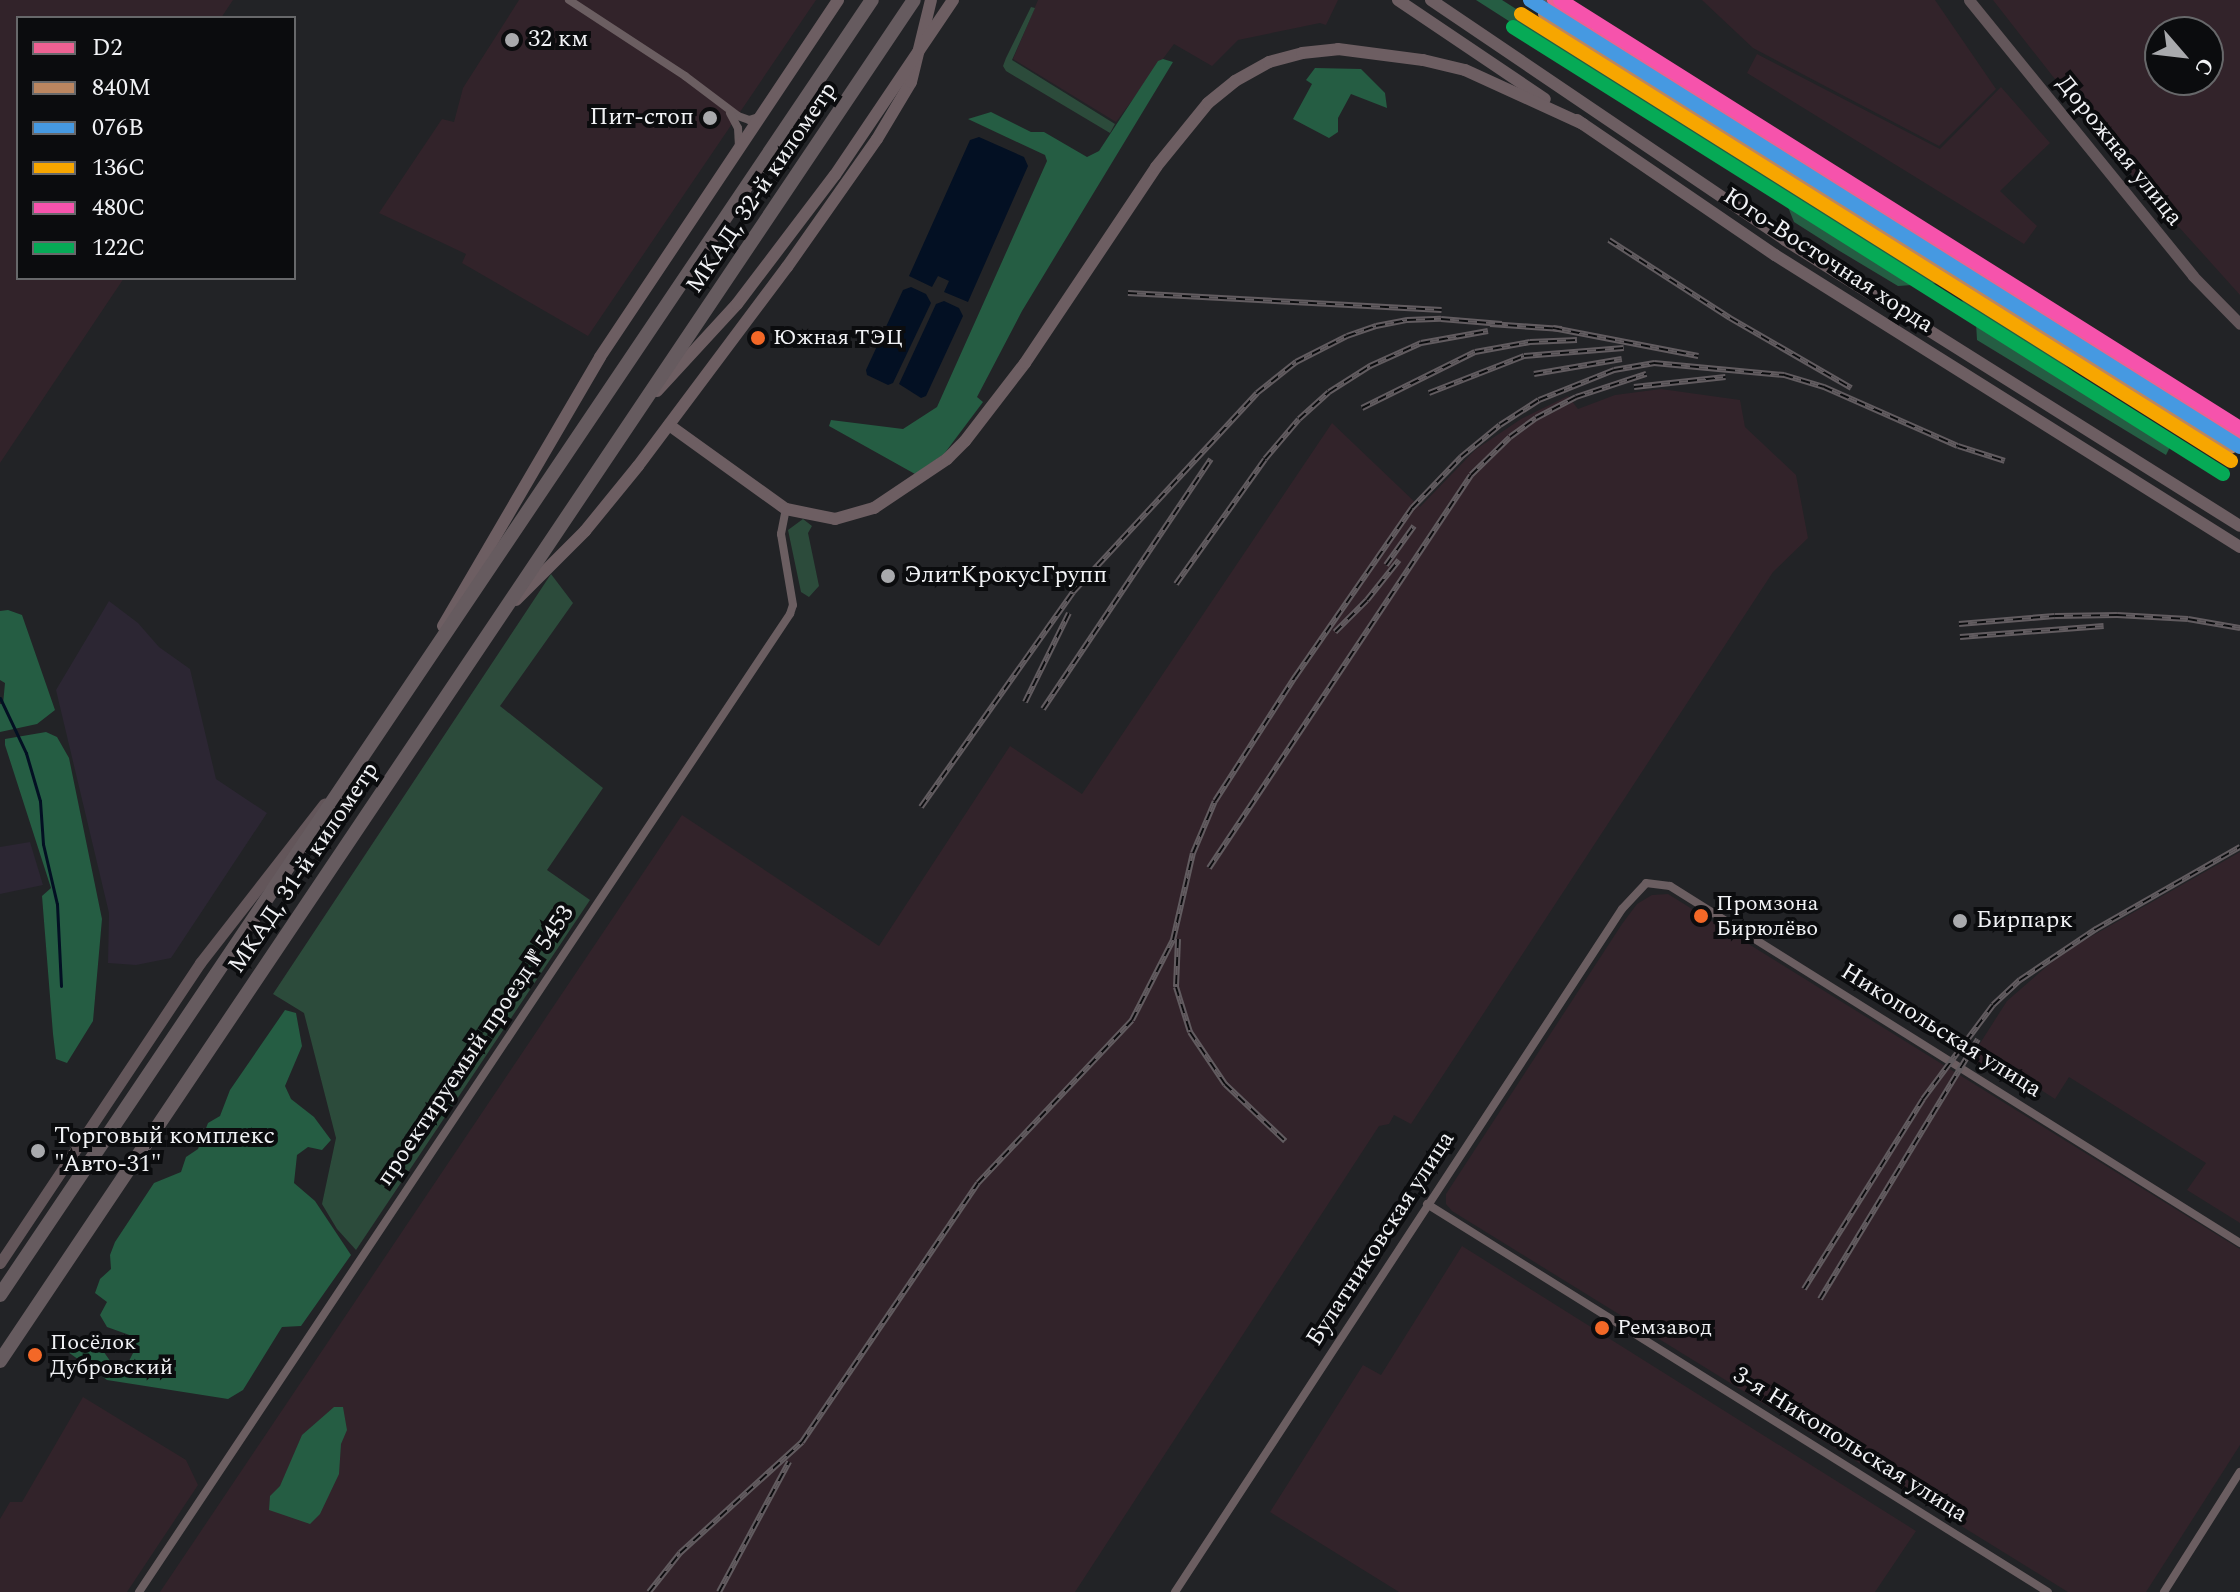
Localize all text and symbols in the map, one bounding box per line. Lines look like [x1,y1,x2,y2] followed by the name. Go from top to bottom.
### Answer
[16,16,296,280] legend
[2144,16,2224,96] north arrow
[528,26,588,54] place label: 32 км
[92,30,123,66] text: D2
[503,31,521,49] marker: 32 км
[2186,52,2222,81] text: С
[92,70,151,106] text: 840М
[2050,70,2188,232] street label: Дорожная улица
[681,77,843,299] street label: МКАД, 32-й километр
[590,104,694,132] place label: Пит-стоп
[701,109,719,127] marker: Пит-стоп
[92,110,144,146] text: 076В
[92,150,145,186] text: 136С
[1718,182,1938,340] street label: Юго-Восточная хорда
[92,190,145,226] text: 480С
[92,230,145,266] text: 122С
[773,325,903,351] place label: Южная ТЭЦ
[750,330,766,346] marker: Южная ТЭЦ
[904,562,1107,590] place label: ЭлитКрокусГрупп
[879,567,897,585] marker: ЭлитКрокусГрупп
[223,757,385,979] street label: МКАД, 31-й километр
[1716,890,1819,942] place label: Промзона Бирюлёво
[371,900,581,1192] street label: проектируемый проезд № 5453
[1976,907,2073,935] place label: Бирпарк
[1693,908,1709,924] marker: Промзона Бирюлёво
[1951,912,1969,930] marker: Бирпарк
[1835,957,2047,1105] street label: Никопольская улица
[54,1123,275,1179] place label: Торговый комплекс "Авто-31"
[1301,1126,1461,1352] street label: Булатниковская улица
[29,1142,47,1160] marker: Торговый комплекс "Авто-31"
[1617,1315,1712,1341] place label: Ремзавод
[1594,1320,1610,1336] marker: Ремзавод
[50,1329,173,1380] place label: Посёлок Дубровский
[27,1347,43,1363] marker: Посёлок Дубровский
[1727,1361,1973,1529] street label: 3-я Никопольская улица

